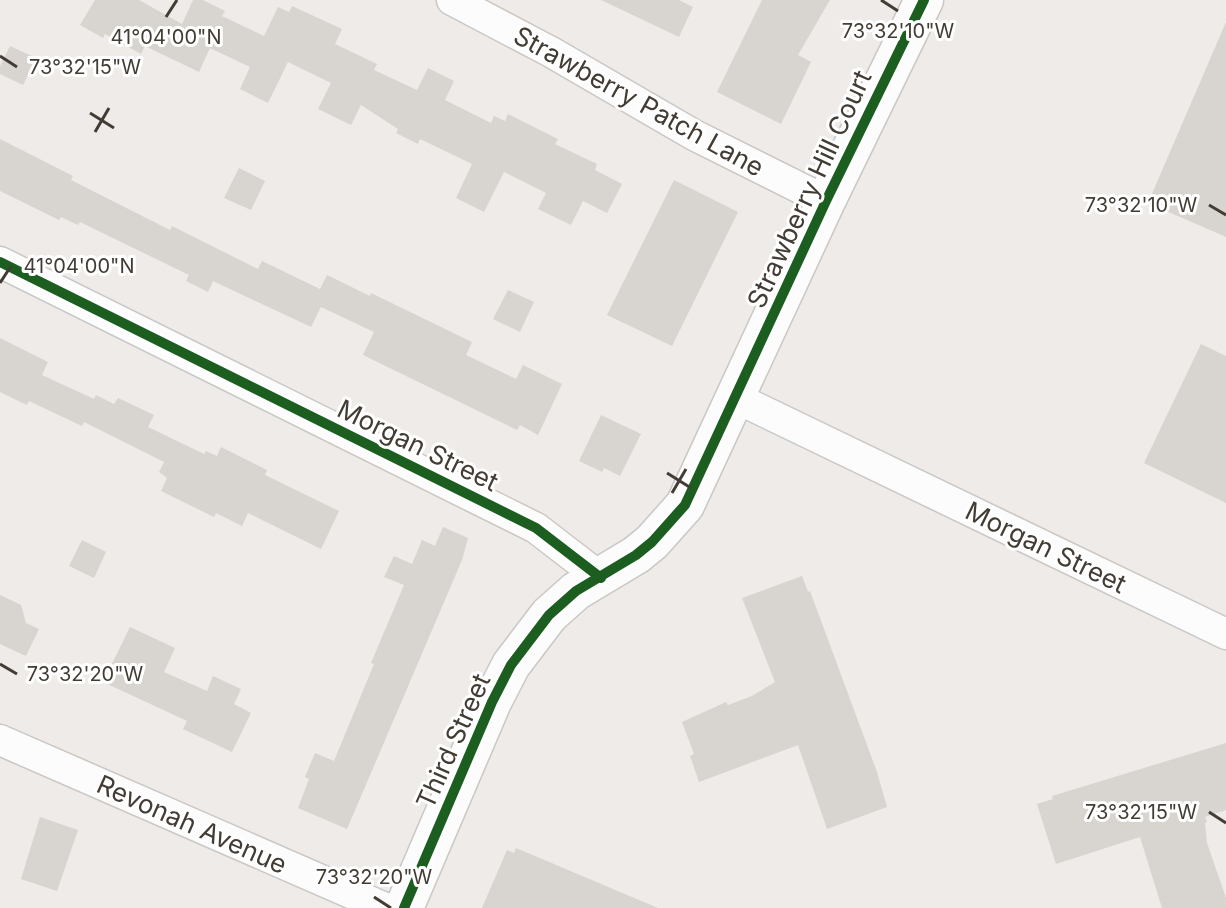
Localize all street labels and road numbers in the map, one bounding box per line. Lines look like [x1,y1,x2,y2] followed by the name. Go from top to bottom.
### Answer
[509,19,769,183] street label: Strawberry Patch Lane
[740,65,878,313] street label: Strawberry Hill Court
[333,393,503,497] street label: Morgan Street
[961,495,1131,599] street label: Morgan Street
[409,669,497,813] street label: Third Street
[92,768,292,880] street label: Revonah Avenue

